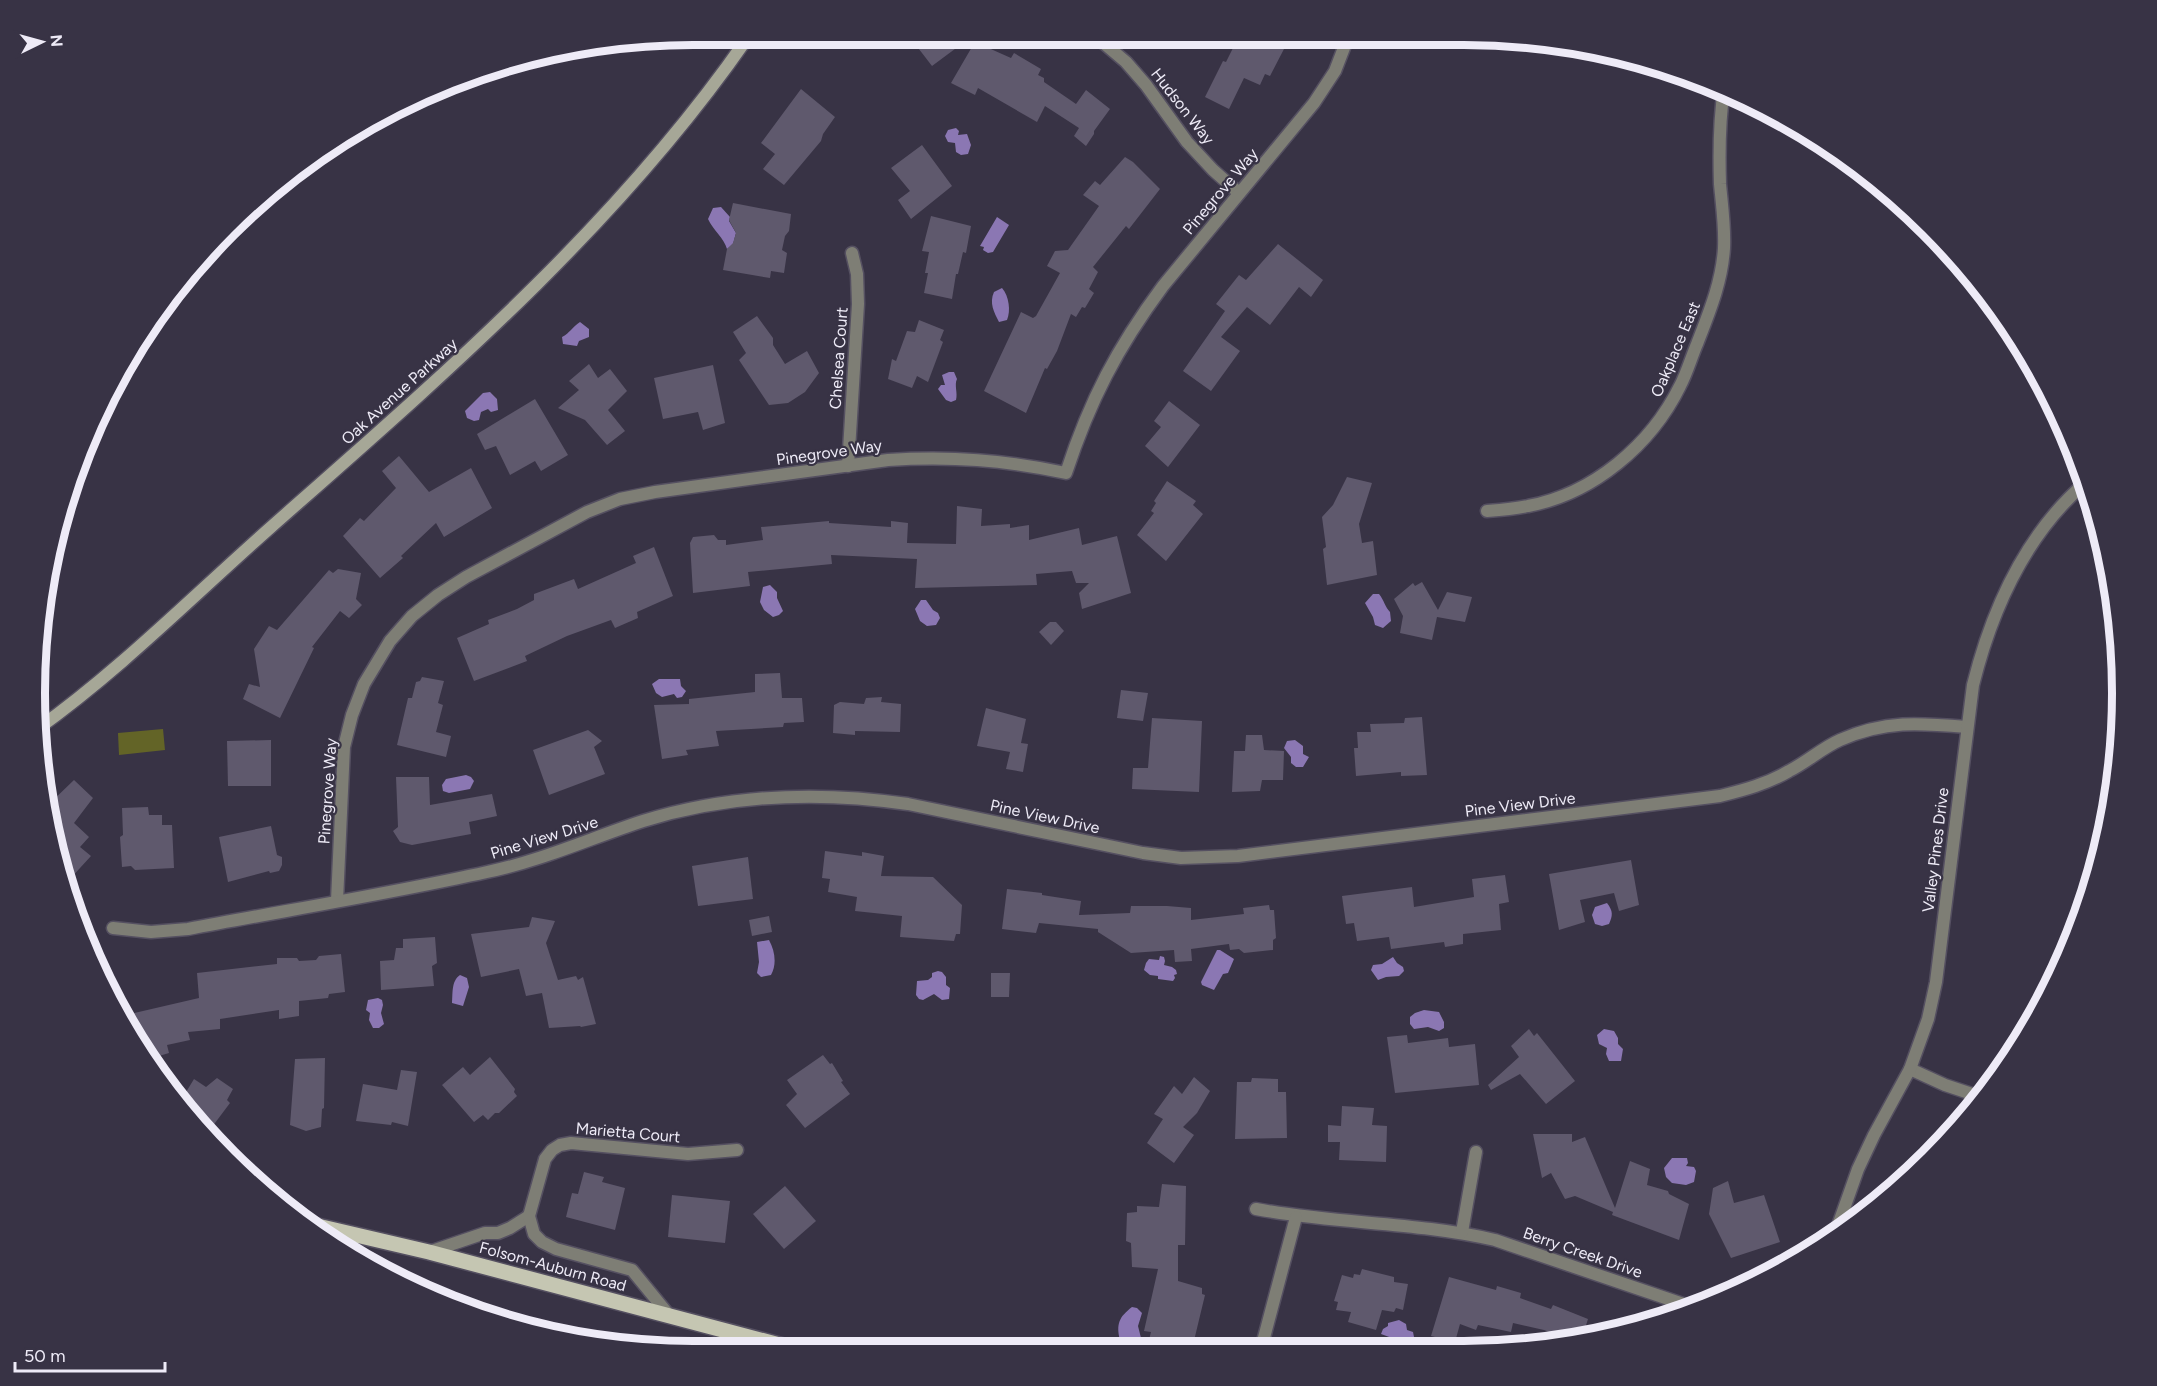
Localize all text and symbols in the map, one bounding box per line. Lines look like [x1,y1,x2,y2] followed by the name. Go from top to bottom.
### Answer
[12,12,72,72] north arrow
[46,34,66,48] text: N
[1147,65,1218,149] street label: Hudson Way
[1179,144,1262,238] street label: Pinegrove Way
[1647,299,1704,400] street label: Oakplace East
[825,306,852,410] street label: Chelsea Court
[337,334,462,448] street label: Oak Avenue Parkway
[775,436,884,469] street label: Pinegrove Way
[314,737,341,845] street label: Pinegrove Way
[1918,786,1953,914] street label: Valley Pines Drive
[1464,788,1577,821] street label: Pine View Drive
[988,796,1102,837] street label: Pine View Drive
[488,812,600,863] street label: Pine View Drive
[575,1118,681,1147] street label: Marietta Court
[1521,1223,1645,1282] street label: Berry Creek Drive
[477,1238,629,1295] street label: Folsom-Auburn Road
[15,1335,165,1373] scale bar
[24,1345,66,1367] text: 50 m

